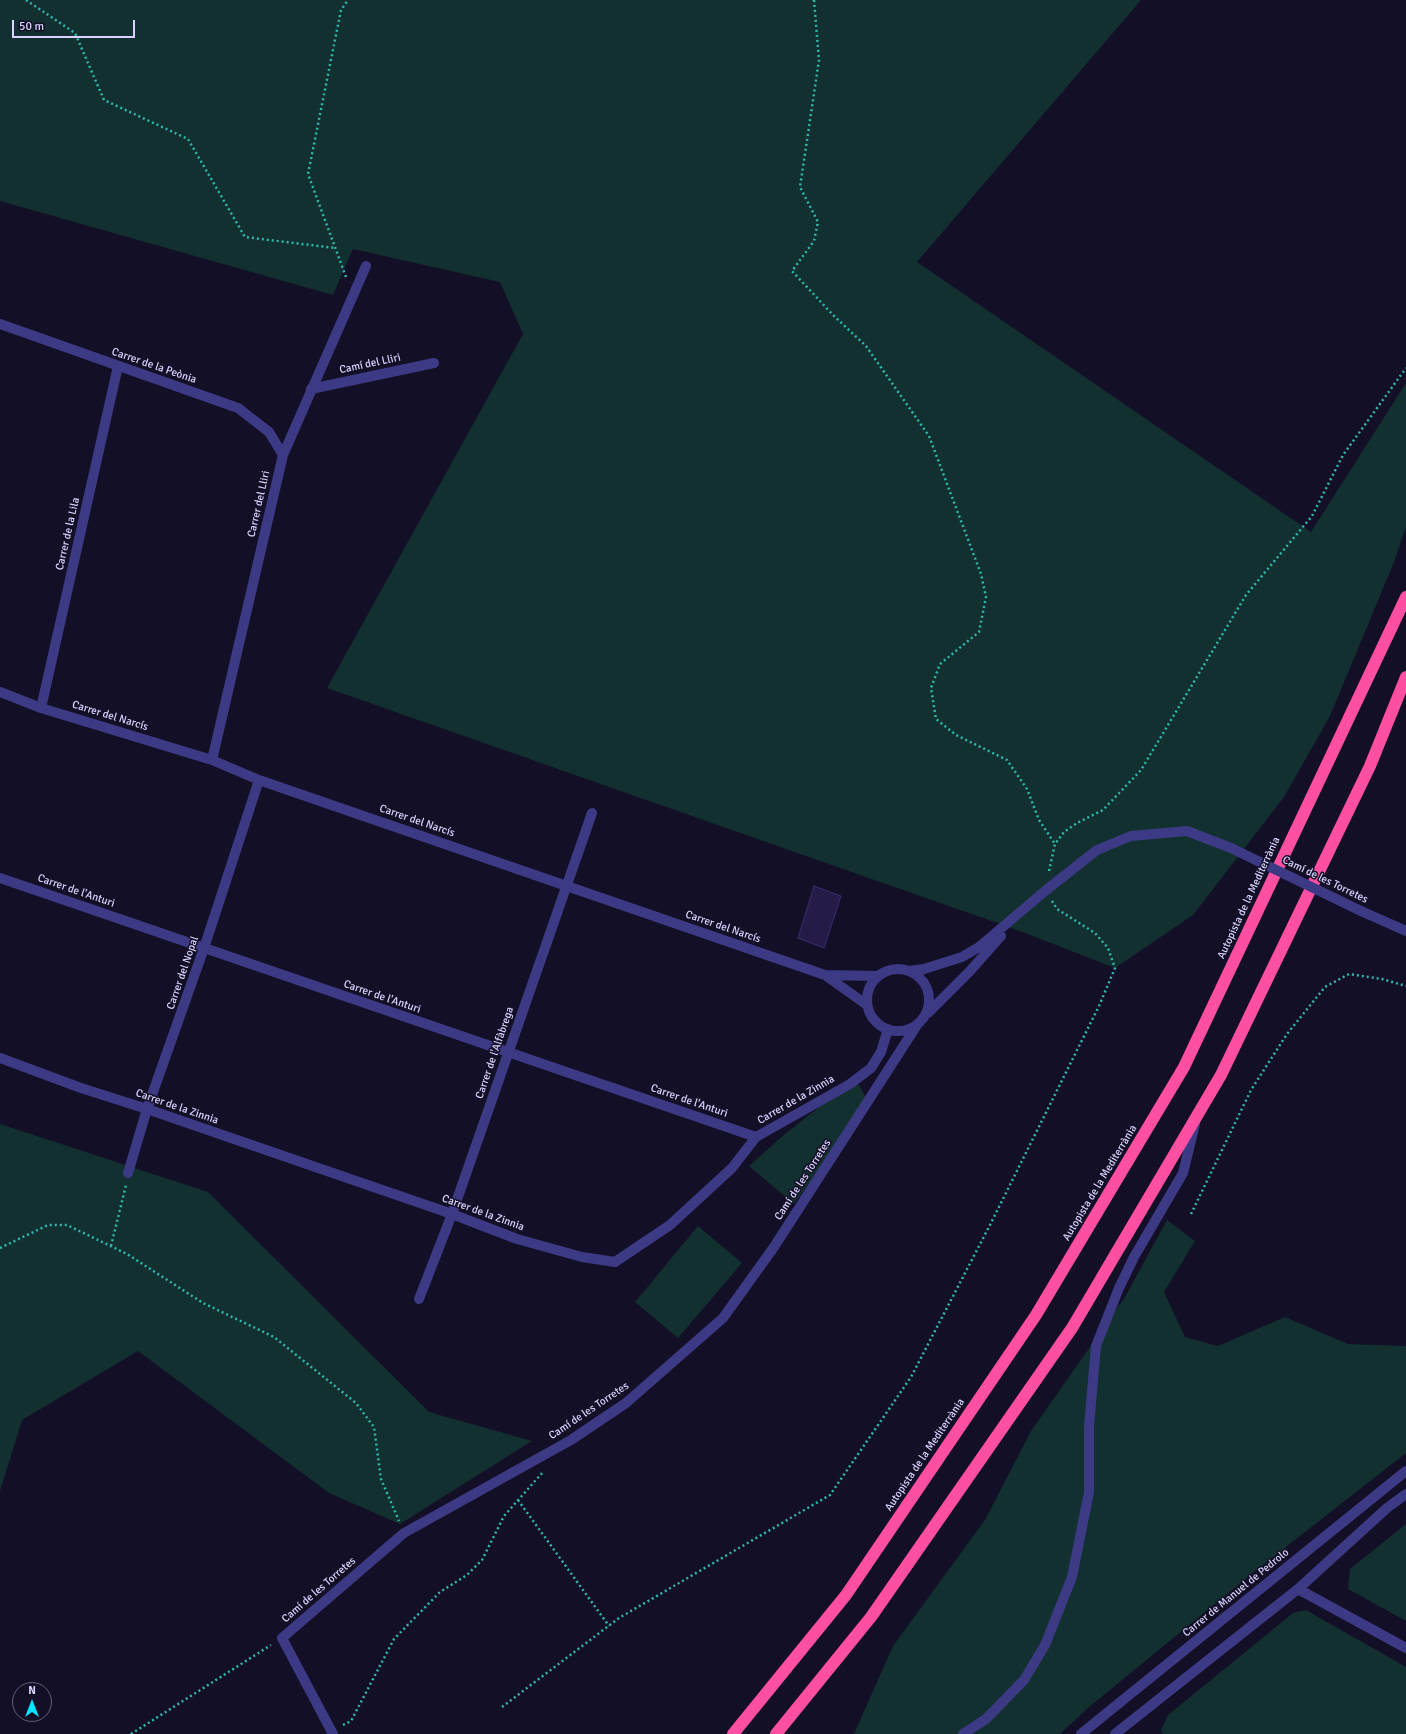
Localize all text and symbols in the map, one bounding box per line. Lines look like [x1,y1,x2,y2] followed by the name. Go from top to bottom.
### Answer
[14,12,137,38] scale bar
[19,19,44,34] text: 50 m
[110,345,198,387] street label: Carrer de la Peònia
[338,351,402,377] street label: Camí del Lliri
[245,469,273,539] street label: Carrer del Lliri
[53,496,83,572] street label: Carrer de la Lila
[70,698,150,734] street label: Carrer del Narcís
[378,802,456,840] street label: Carrer del Narcís
[1215,835,1283,961] street label: Autopista de la Mediterrània
[1280,854,1370,906] street label: Camí de les Torretes
[36,872,116,910] street label: Carrer de l'Anturi
[684,908,762,946] street label: Carrer del Narcís
[164,935,202,1011] street label: Carrer del Nopal
[342,978,422,1016] street label: Carrer de l'Anturi
[473,1005,517,1101] street label: Carrer de l'Alfàbrega
[755,1073,837,1127] street label: Carrer de la Zinnia
[649,1082,729,1120] street label: Carrer de l'Anturi
[134,1087,220,1127] street label: Carrer de la Zinnia
[1060,1123,1140,1243] street label: Autopista de la Mediterrània
[772,1137,834,1223] street label: Camí de les Torretes
[440,1192,526,1234] street label: Carrer de la Zinnia
[547,1379,631,1443] street label: Camí de les Torretes
[882,1396,968,1514] street label: Autopista de la Mediterrània
[1180,1546,1292,1640] street label: Carrer de Manuel de Pedrolo
[279,1554,359,1626] street label: Camí de les Torretes
[12,1682,52,1722] north arrow
[28,1684,36,1697] text: N

